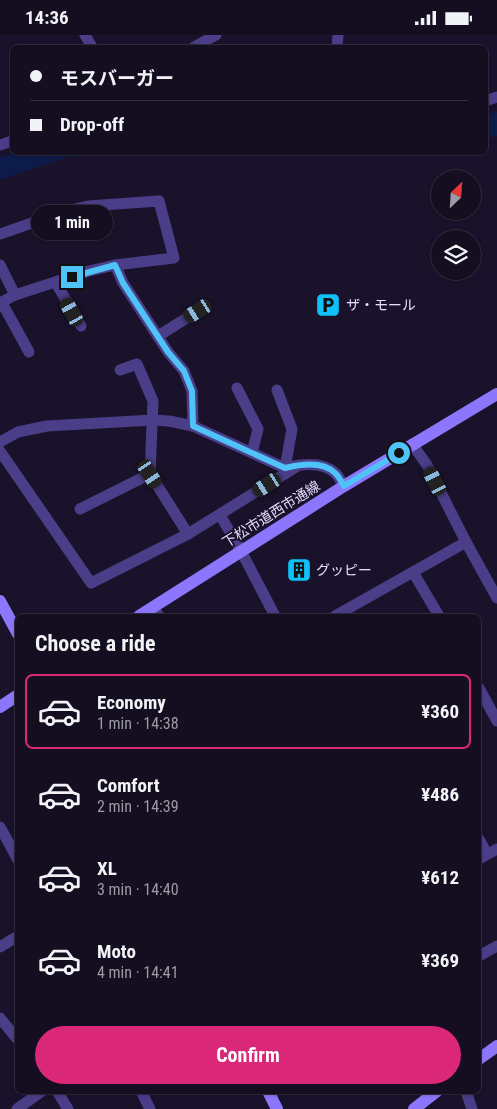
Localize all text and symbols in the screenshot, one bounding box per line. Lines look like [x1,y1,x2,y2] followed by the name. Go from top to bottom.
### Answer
[25,6,69,29] text: 14:36
[60,67,174,90] text: モスバーガー
[60,113,124,136] text: Drop-off
[431,170,481,220] north arrow
[431,170,481,280] map controls
[31,205,113,239] callout: 1 min
[54,213,90,232] text: 1 min
[431,230,481,280] button: layers
[61,266,83,288] route end
[315,292,341,318] parking icon: ザ・モール
[58,295,85,329] car
[181,297,214,325] car
[346,297,416,313] place label: ザ・モール
[388,442,410,464] route start
[135,457,164,491] car
[421,464,448,498] car
[250,471,283,499] car
[219,478,323,550] street label: 下松市道西市通線
[286,557,312,583] building icon: グッピー
[316,562,372,578] place label: グッピー
[35,631,156,656] text: Choose a ride
[37,689,82,734] icon: car
[97,691,166,714] text: Economy
[421,700,459,723] text: ¥360
[97,714,179,733] text: 1 min · 14:38
[37,772,82,817] icon: car
[97,774,160,797] text: Comfort
[421,783,459,806] text: ¥486
[97,797,179,816] text: 2 min · 14:39
[37,855,82,900] icon: car
[97,857,117,880] text: XL
[421,866,459,889] text: ¥612
[97,880,179,899] text: 3 min · 14:40
[37,938,82,983] icon: car
[97,940,136,963] text: Moto
[421,949,459,972] text: ¥369
[97,963,179,982] text: 4 min · 14:41
[35,1026,461,1084] button: Confirm

